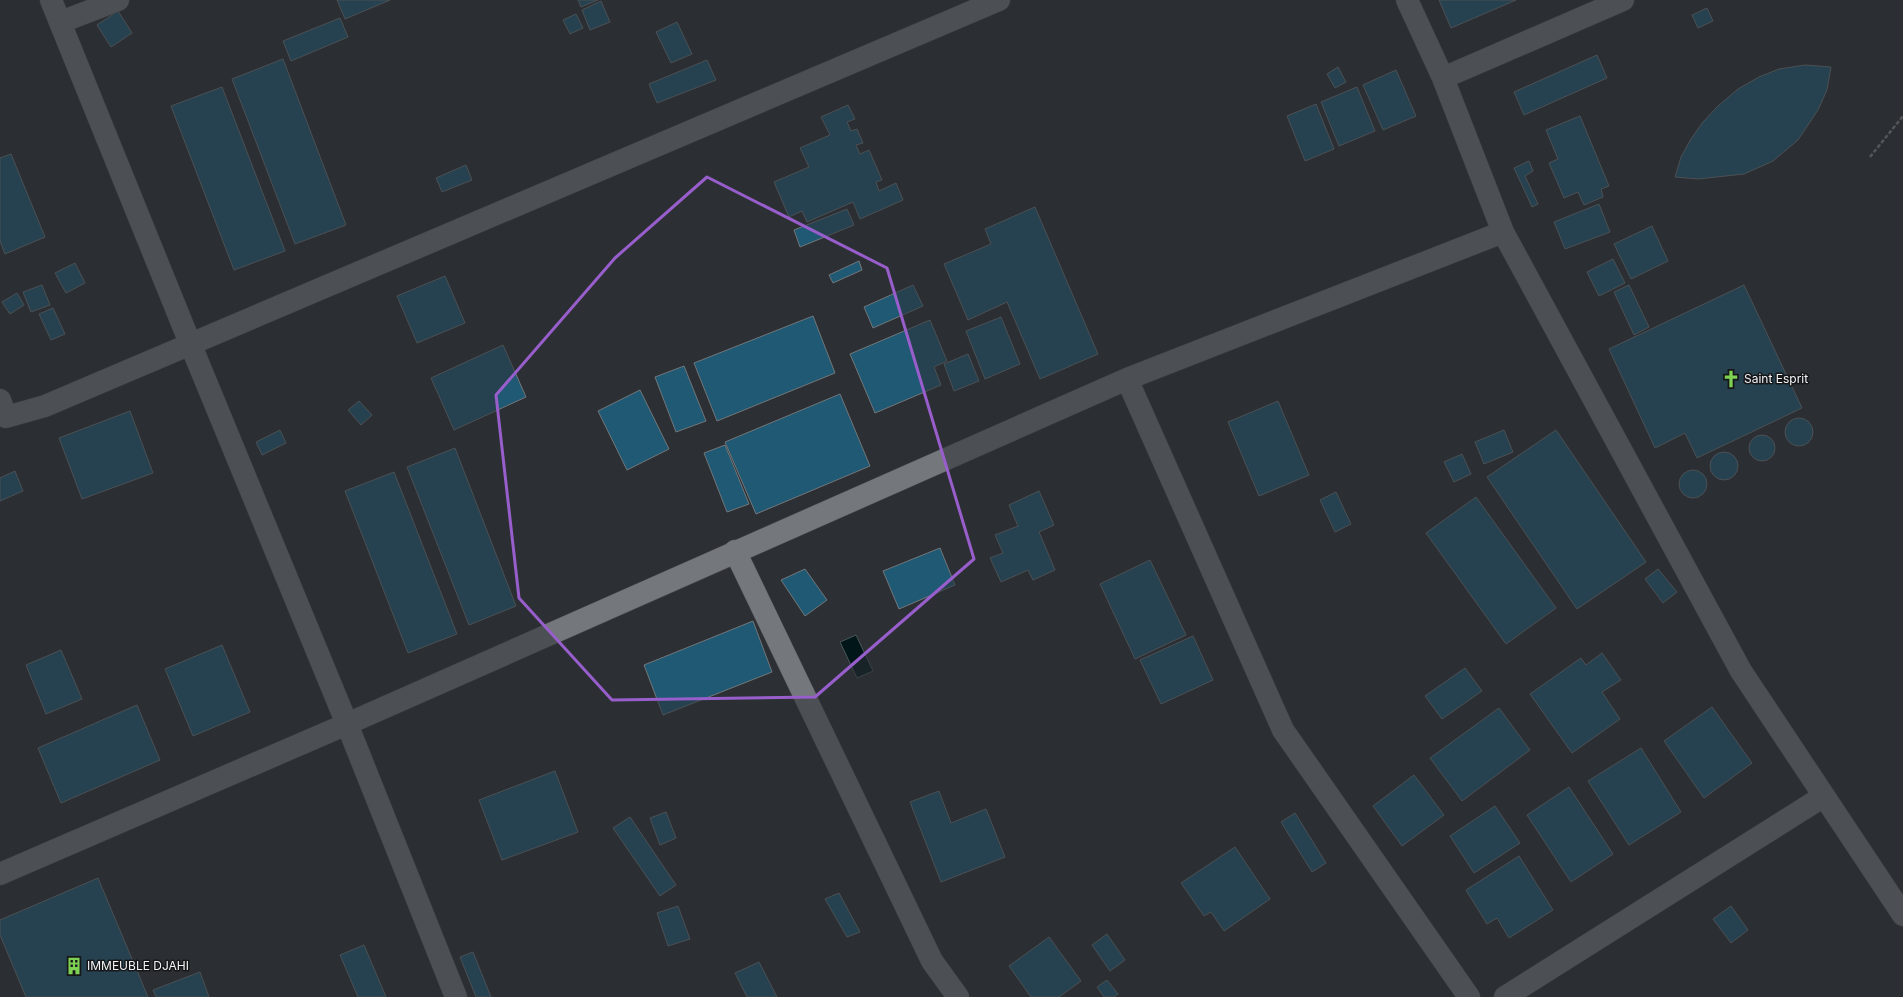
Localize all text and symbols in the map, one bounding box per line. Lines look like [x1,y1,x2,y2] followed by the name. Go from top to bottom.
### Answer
[1721,369,1741,389] church icon: Saint Esprit
[1744,371,1808,386] place label: Saint Esprit
[64,956,84,976] building icon: IMMEUBLE DJAHI
[87,958,189,973] place label: IMMEUBLE DJAHI

